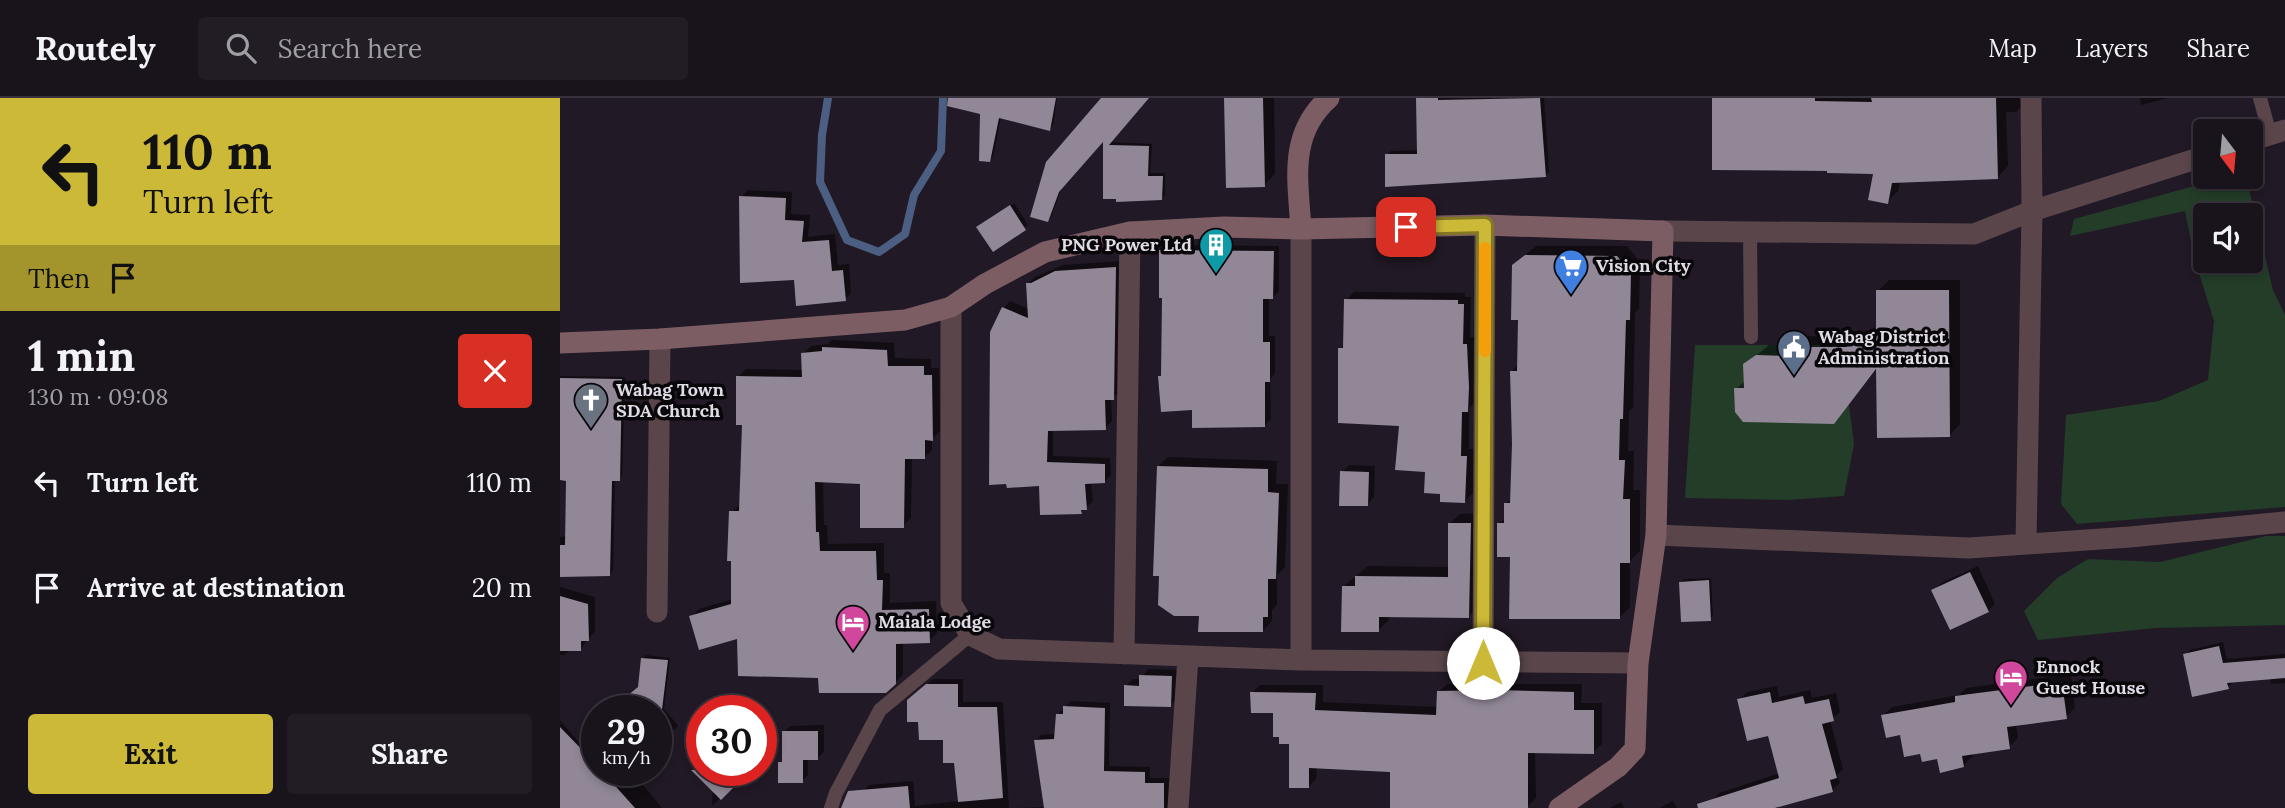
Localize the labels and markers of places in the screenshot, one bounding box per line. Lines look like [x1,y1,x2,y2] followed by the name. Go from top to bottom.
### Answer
[1376,197,1436,257] pin
[1197,226,1235,275] building icon: PNG Power Ltd
[1061,233,1192,256] place label: PNG Power Ltd
[1552,247,1590,296] supermarket icon: Vision City
[1596,254,1691,277] place label: Vision City
[1818,325,1950,369] place label: Wabag District Administration
[1775,328,1813,377] public building icon: Wabag District Administration
[616,378,724,422] place label: Wabag Town SDA Church
[572,381,610,430] church icon: Wabag Town SDA Church
[834,603,872,652] hotel icon: Maiala Lodge
[878,610,992,633] place label: Maiala Lodge
[2036,655,2145,699] place label: Ennock Guest House
[1992,658,2030,707] hotel icon: Ennock Guest House

